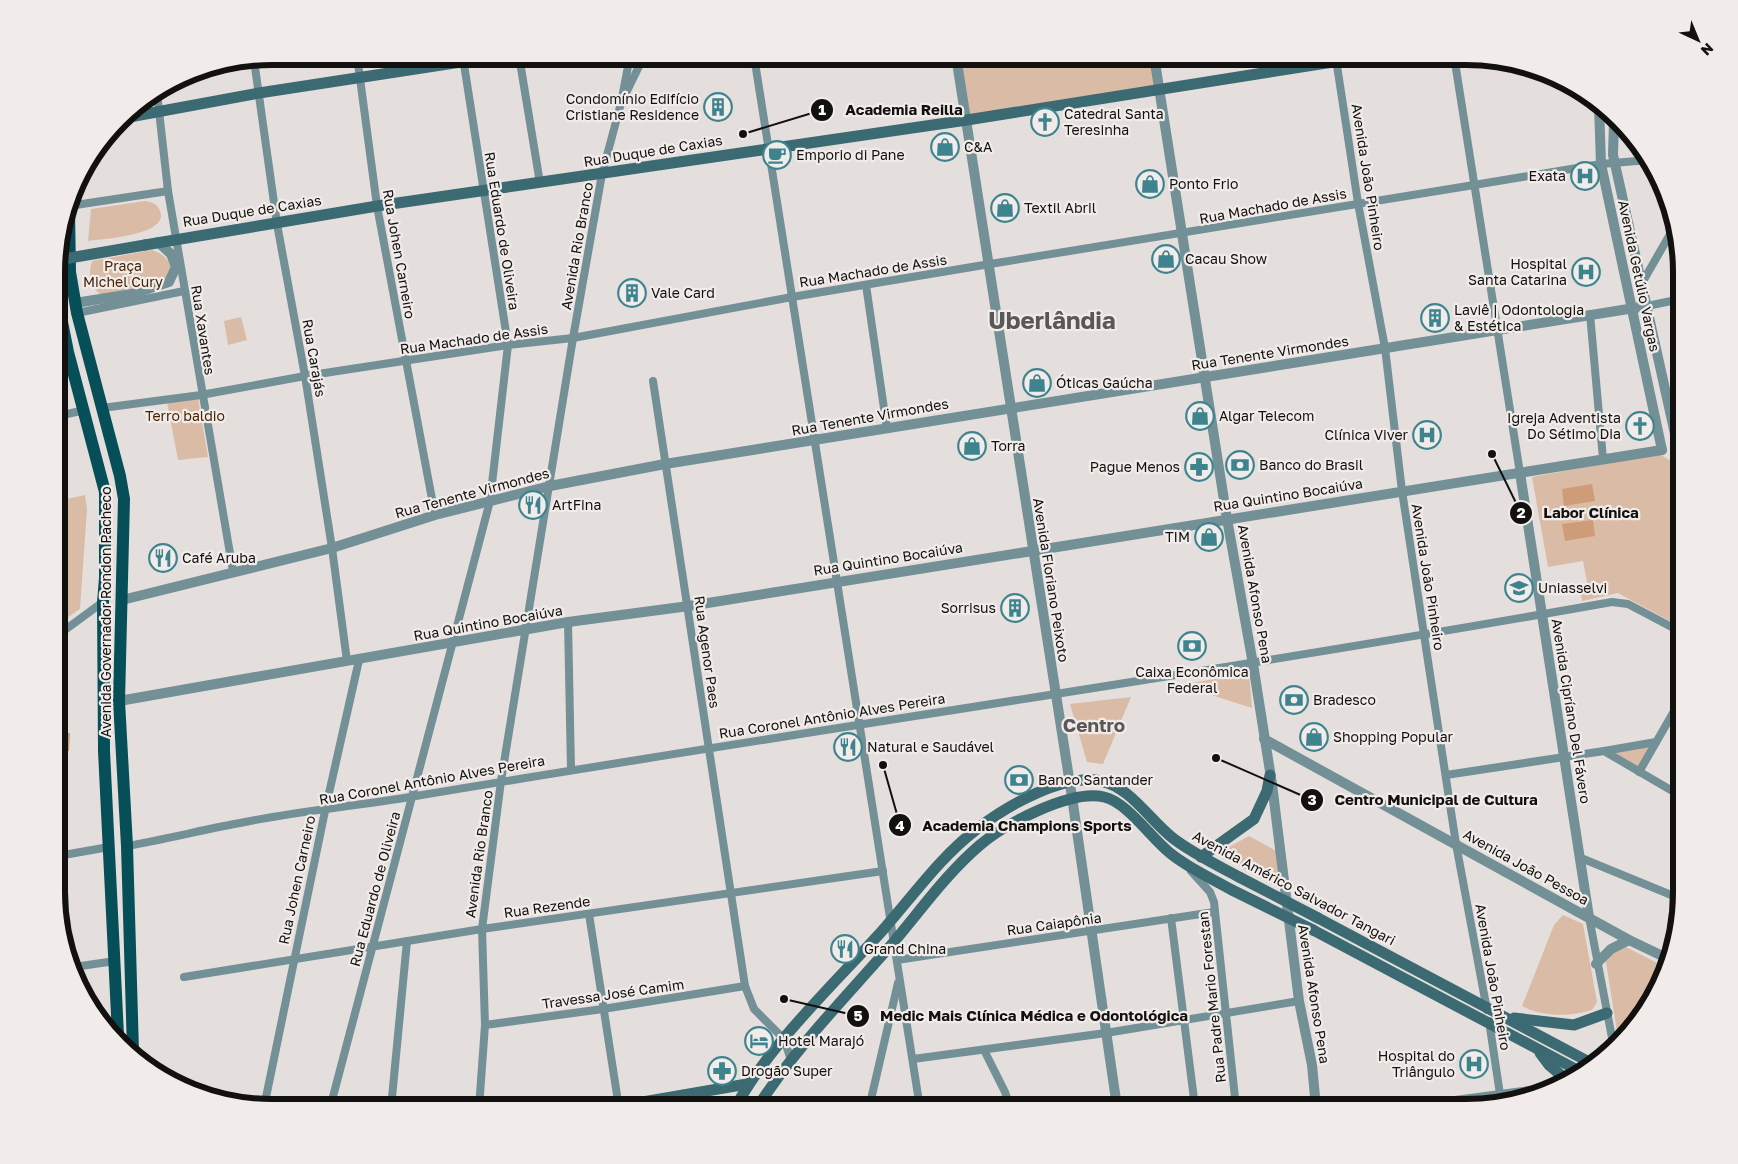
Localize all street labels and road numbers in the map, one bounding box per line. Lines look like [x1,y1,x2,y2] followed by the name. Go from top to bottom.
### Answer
[1348,102,1388,252] street label: Avenida João Pinheiro
[582,131,724,170] street label: Rua Duque de Caxias
[482,151,523,311] street label: Rua Eduardo de Oliveira
[557,181,596,311] street label: Avenida Rio Branco
[1198,184,1348,227] street label: Rua Machado de Assis
[380,188,419,320] street label: Rua Johen Carneiro
[181,191,323,230] street label: Rua Duque de Caxias
[1615,199,1664,353] street label: Avenida Getúlio Vargas
[798,250,948,291] street label: Rua Machado de Assis
[188,284,219,376] street label: Rua Xavantes
[299,318,330,398] street label: Rua Carajás
[399,320,549,357] street label: Rua Machado de Assis
[1190,332,1350,373] street label: Rua Tenente Virmondes
[790,394,950,439] street label: Rua Tenente Virmondes
[393,464,551,521] street label: Rua Tenente Virmondes
[1212,474,1364,515] street label: Rua Quintino Bocaiúva
[97,486,114,738] street label: Avenida Governador Rondon Pacheco
[1030,497,1073,663] street label: Avenida Floriano Peixoto
[1408,502,1448,652] street label: Avenida João Pinheiro
[1235,523,1276,665] street label: Avenida Afonso Pena
[812,538,964,579] street label: Rua Quintino Bocaiúva
[691,595,724,709] street label: Rua Agenor Paes
[412,601,564,644] street label: Rua Quintino Bocaiúva
[1548,617,1595,805] street label: Avenida Cipríano Del Fávero
[717,689,946,742] street label: Rua Coronel Antônio Alves Pereira
[318,751,546,808] street label: Rua Coronel Antônio Alves Pereira
[461,789,496,919] street label: Avenida Rio Branco
[346,809,403,968] street label: Rua Eduardo de Oliveira
[275,814,318,946] street label: Rua Johen Carneiro
[1461,825,1592,908] street label: Avenida João Pessoa
[1190,827,1399,948] street label: Avenida Américo Salvador Tangari
[503,892,591,921] street label: Rua Rezende
[1472,902,1515,1051] street label: Avenida João Pinheiro
[1005,908,1102,939] street label: Rua Caiapônia
[1194,911,1229,1084] street label: Rua Padre Mario Forestan
[1295,923,1334,1065] street label: Avenida Afonso Pena
[541,975,685,1012] street label: Travessa José Camim

